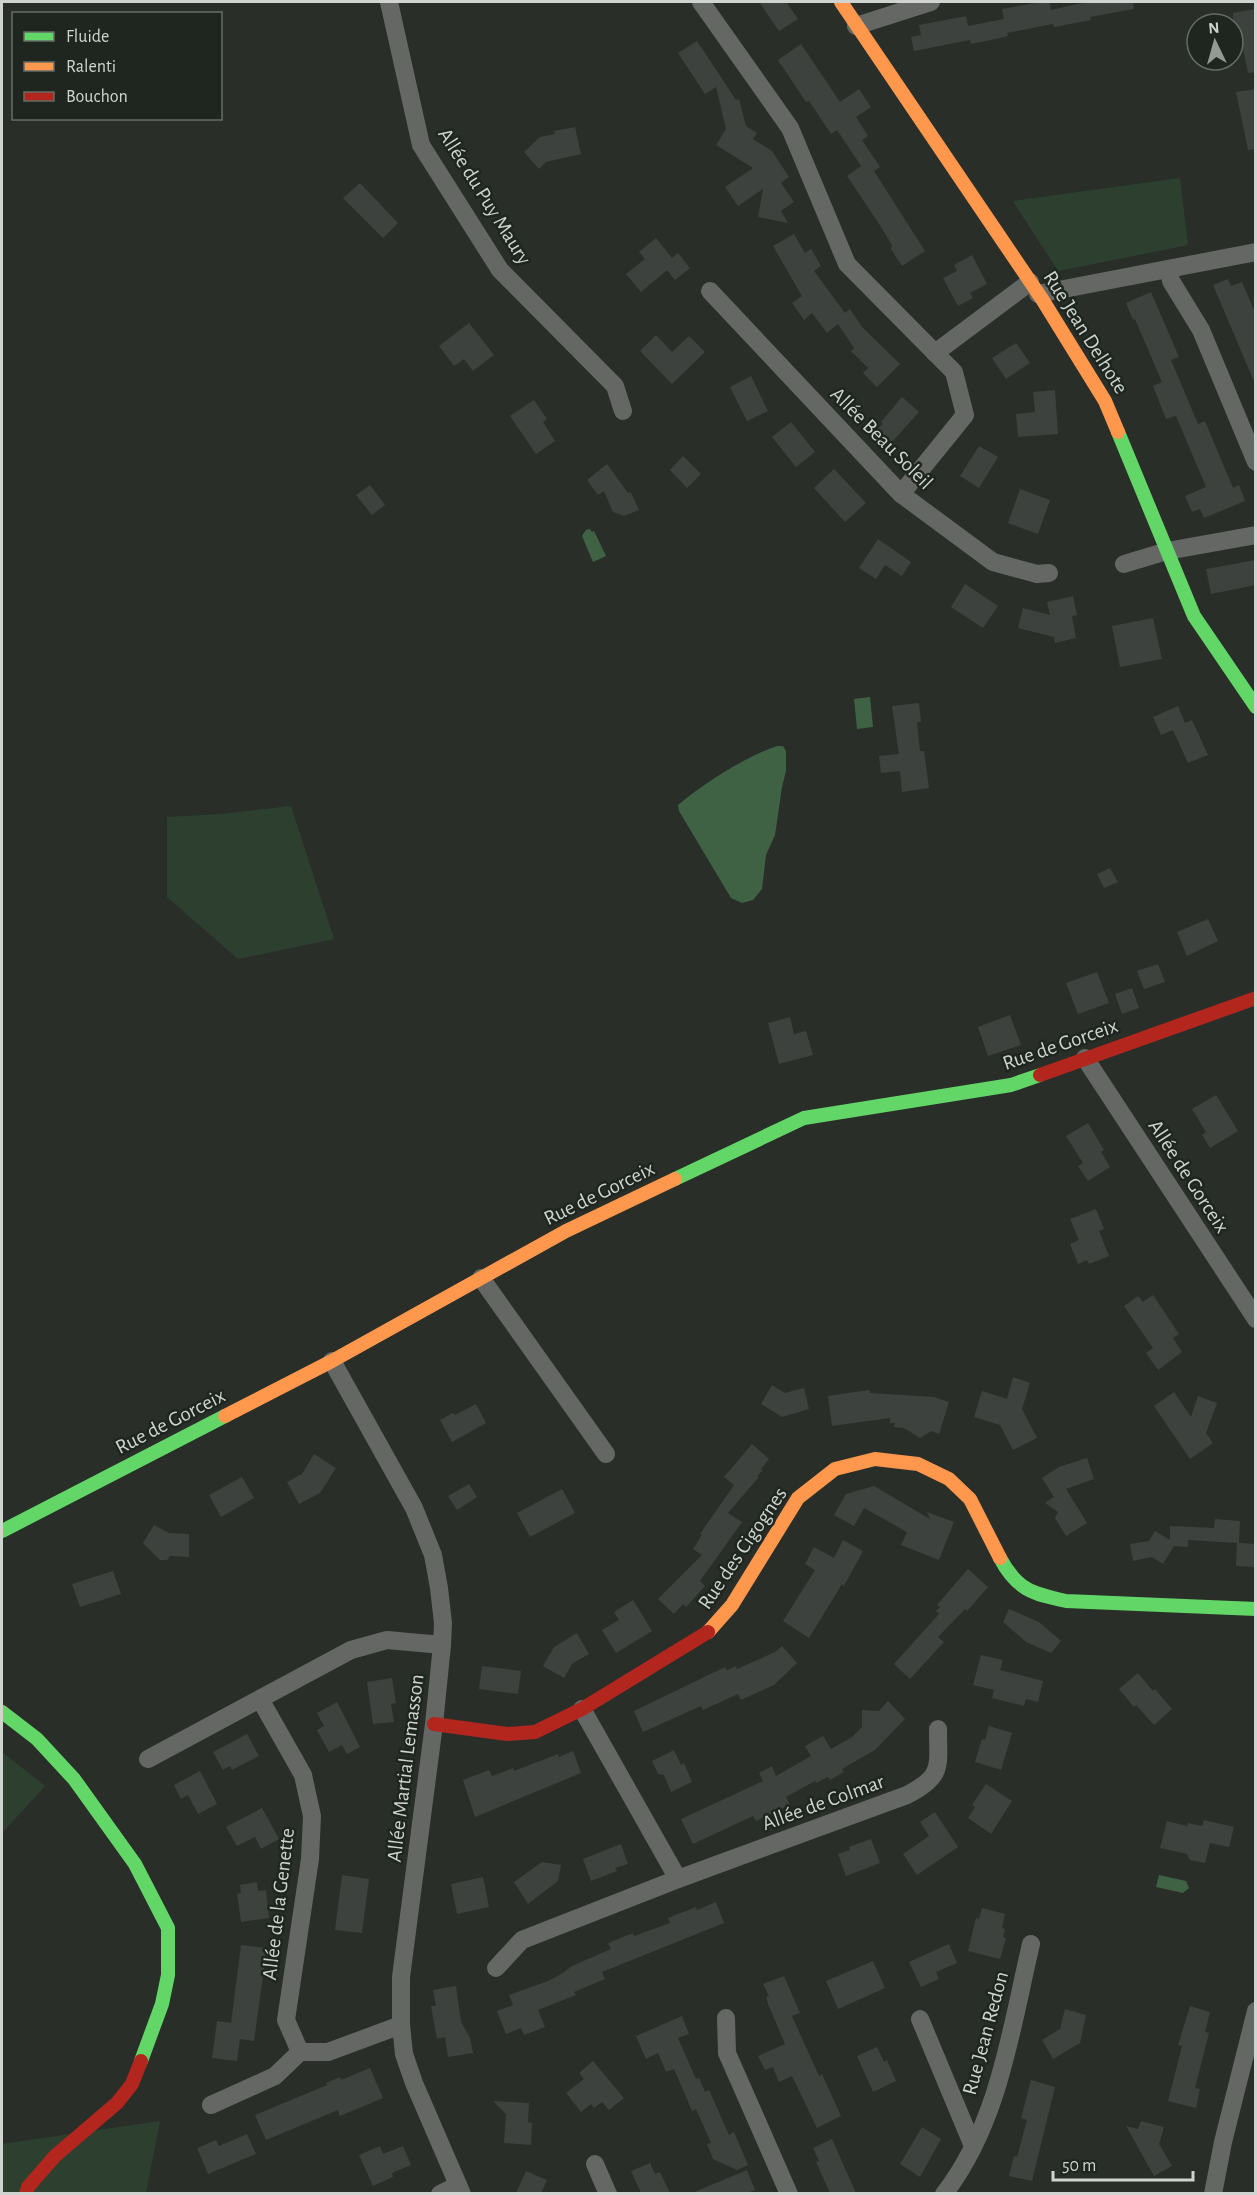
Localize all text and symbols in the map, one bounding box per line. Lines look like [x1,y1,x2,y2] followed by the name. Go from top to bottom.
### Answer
[12,12,222,120] legend
[1185,12,1245,72] north arrow
[1208,20,1220,37] text: N
[66,28,109,46] text: Fluide
[66,58,116,76] text: Ralenti
[66,88,128,106] text: Bouchon
[434,124,535,268] street label: Allée du Puy Maury
[1039,267,1132,397] street label: Rue Jean Delhote
[827,383,937,493] street label: Allée Beau Soleil
[1000,1015,1120,1074] street label: Rue de Gorceix
[1144,1116,1233,1237] street label: Allée de Gorceix
[541,1158,658,1229] street label: Rue de Gorceix
[112,1385,229,1458] street label: Rue de Gorceix
[694,1484,791,1613] street label: Rue des Cigognes
[384,1673,427,1863] street label: Allée Martial Lemasson
[759,1771,887,1834] street label: Allée de Colmar
[259,1827,298,1981] street label: Allée de la Genette
[959,1969,1012,2097] street label: Rue Jean Redon
[1053,2144,1192,2182] scale bar
[1062,2157,1096,2175] text: 50 m

